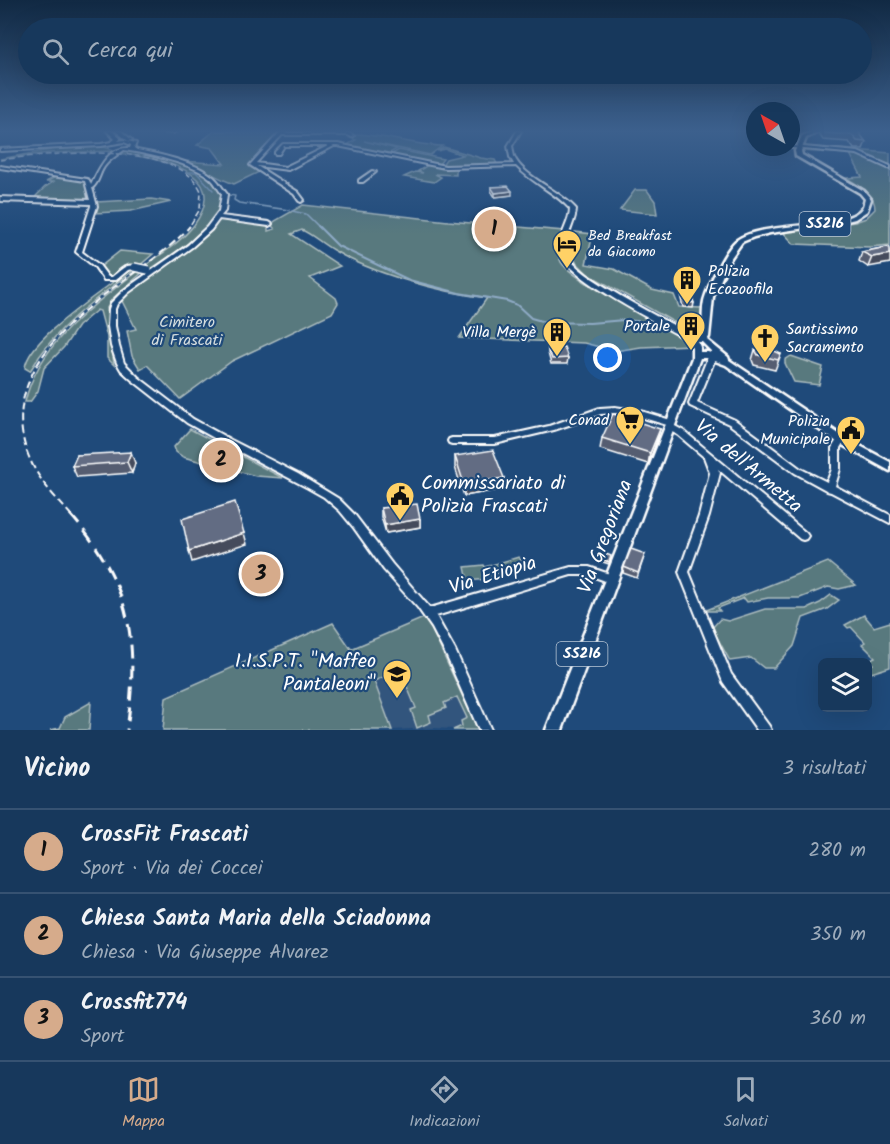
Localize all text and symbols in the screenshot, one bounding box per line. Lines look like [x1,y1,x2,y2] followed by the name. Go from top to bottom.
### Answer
[18,18,872,84] search box
[87,34,173,69] text: Cerca qui
[39,35,72,68] icon: search
[746,102,800,156] north arrow
[474,206,514,252] pin: 1
[800,212,850,236] road number: SS216
[588,225,673,263] place label: Bed Breakfast da Giacomo
[551,228,583,270] hotel icon: Bed Breakfast da Giacomo
[708,259,773,302] place label: Polizia Ecozoofila
[671,264,703,306] building icon: Polizia Ecozoofila
[152,310,224,353] park label: Cimitero di Frascati
[675,310,707,352] building icon: Portale
[624,314,670,339] place label: Portale
[541,316,573,358] building icon: Villa Mergè
[786,317,864,360] place label: Santissimo Sacramento
[462,320,536,345] place label: Villa Mergè
[749,322,781,364] church icon: Santissimo Sacramento
[593,343,622,372] your location
[614,404,646,446] supermarket icon: Conad
[568,408,610,433] place label: Conad
[760,409,830,452] place label: Polizia Municipale
[687,412,809,522] street label: Via dell'Armetta
[835,414,867,456] public building icon: Polizia Municipale
[202,438,240,482] pin: 2
[421,468,567,523] place label: Commissariato di Polizia Frascati
[570,475,642,599] street label: Via Gregoriana
[384,480,416,522] public building icon: Commissariato di Polizia Frascati
[445,548,541,604] street label: Via Etiopia
[242,552,280,596] pin: 3
[556,642,608,666] road number: SS216
[235,646,376,701] place label: I.I.S.P.T. "Maffeo Pantaleoni"
[381,658,413,700] school or university icon: I.I.S.P.T. "Maffeo Pantaleoni"
[818,658,872,712] map controls
[818,658,872,712] button: layers
[24,748,90,790] text: Vicino
[783,753,866,785] text: 3 risultati
[81,818,248,853] text: CrossFit Frascati
[40,835,47,867] text: 1
[808,835,866,867] text: 280 m
[81,853,263,885] text: Sport · Via dei Coccei
[81,902,431,937] text: Chiesa Santa Maria della Sciadonna
[38,919,49,951] text: 2
[810,919,866,951] text: 350 m
[81,937,329,969] text: Chiesa · Via Giuseppe Alvarez
[81,986,187,1021] text: Crossfit774
[38,1003,49,1035] text: 3
[810,1003,866,1035] text: 360 m
[81,1021,125,1053] text: Sport
[122,1073,165,1134] tab: Mappa
[409,1073,480,1134] tab: Indicazioni
[724,1073,768,1134] tab: Salvati

